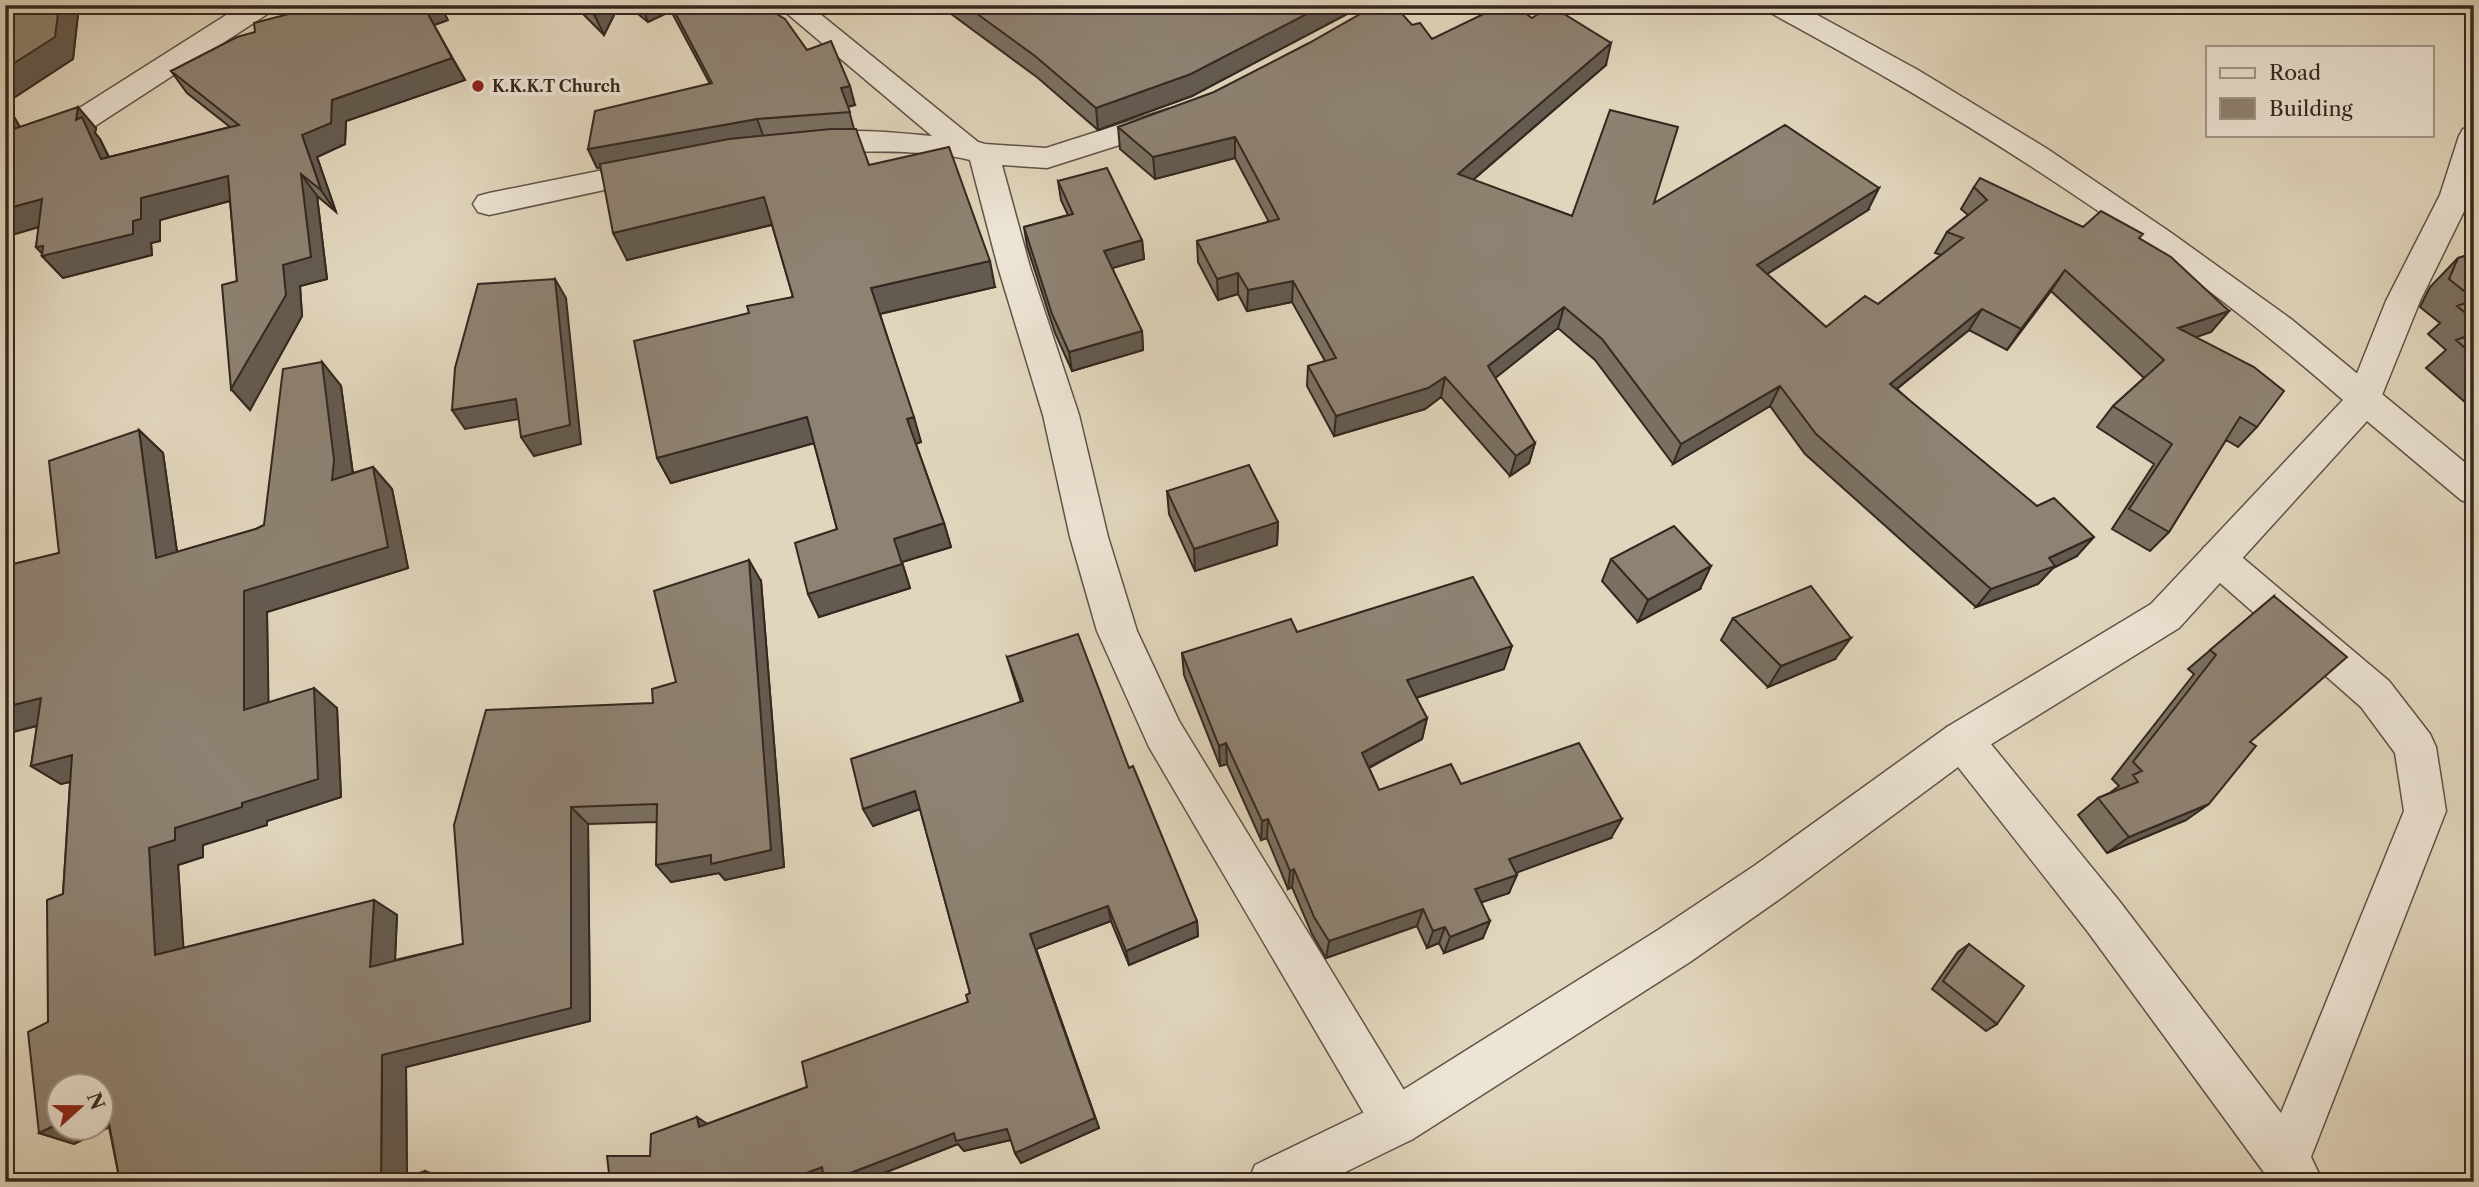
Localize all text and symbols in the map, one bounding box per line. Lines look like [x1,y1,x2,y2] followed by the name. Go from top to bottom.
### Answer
[2206,46,2434,136] legend
[2269,60,2321,85] text: Road
[492,76,621,96] place label: K.K.K.T Church
[470,78,486,94] marker: K.K.K.T Church
[2269,96,2354,121] text: Building
[46,1072,116,1142] north arrow
[82,1089,109,1113] text: N

